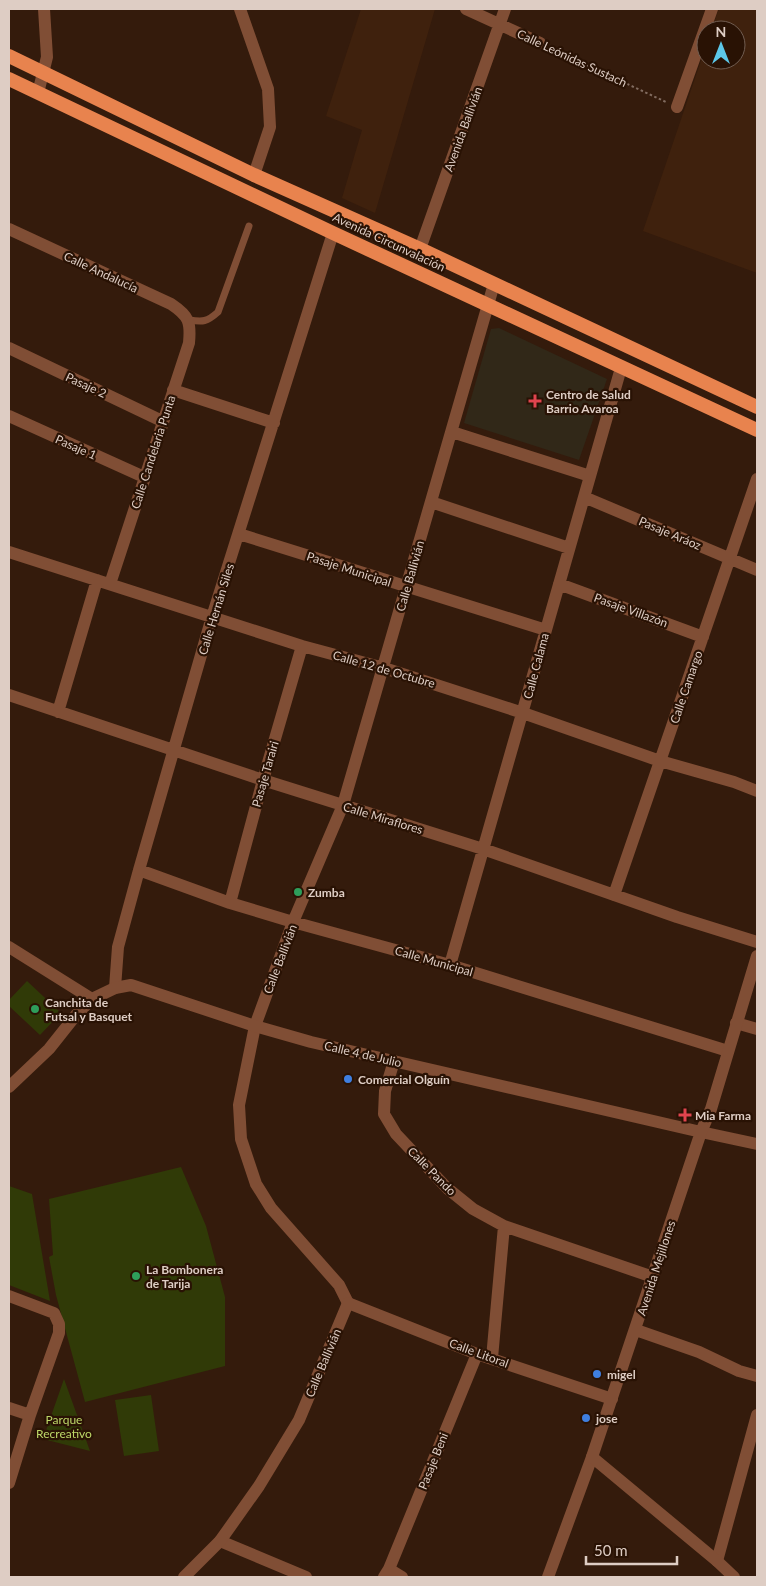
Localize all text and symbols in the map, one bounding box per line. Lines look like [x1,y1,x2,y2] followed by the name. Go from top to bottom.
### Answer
[696,20,746,70] north arrow
[716,23,726,40] text: N
[515,26,629,90] street label: Calle Leónidas Sustach
[441,85,485,173] street label: Avenida Ballivián
[330,209,448,275] street label: Avenida Circunvalación
[61,248,141,296] street label: Calle Andalucía
[63,369,109,401] street label: Pasaje 2
[546,387,631,416] place label: Centro de Salud Barrio Avaroa
[128,393,178,511] street label: Calle Candelaria Punta
[528,394,542,408] marker: Centro de Salud Barrio Avaroa
[53,431,99,463] street label: Pasaje 1
[636,513,704,553] street label: Pasaje Aráoz
[393,539,427,613] street label: Calle Ballivián
[305,548,393,590] street label: Pasaje Municipal
[195,561,237,657] street label: Calle Hernán Siles
[592,590,670,630] street label: Pasaje Villazón
[520,631,552,701] street label: Calle Calama
[331,647,437,691] street label: Calle 12 de Octubre
[667,648,706,725] street label: Calle Camargo
[248,739,282,809] street label: Pasaje Tarairi
[341,799,425,837] street label: Calle Miraflores
[308,885,345,900] place label: Zumba
[292,886,304,898] marker: Zumba
[260,922,300,996] street label: Calle Ballivián
[393,943,475,979] street label: Calle Municipal
[45,995,133,1024] place label: Canchita de Futsal y Basquet
[29,1003,41,1015] marker: Canchita de Futsal y Basquet
[323,1038,403,1070] street label: Calle 4 de Julio
[358,1072,450,1087] place label: Comercial Olguín
[342,1073,354,1085] marker: Comercial Olguín
[695,1108,751,1123] place label: Mia Farma
[679,1109,691,1121] marker: Mia Farma
[405,1144,459,1198] street label: Calle Pando
[634,1219,678,1317] street label: Avenida Mejillones
[146,1262,223,1291] place label: La Bombonera de Tarija
[130,1270,142,1282] marker: La Bombonera de Tarija
[302,1326,344,1400] street label: Calle Ballivián
[447,1335,511,1371] street label: Calle Litoral
[607,1367,636,1382] place label: migel
[591,1368,603,1380] marker: migel
[595,1411,618,1426] place label: jose
[36,1412,92,1441] park label: Parque Recreativo
[580,1412,592,1424] marker: jose
[415,1430,451,1492] street label: Pasaje Beni
[586,1534,677,1566] scale bar
[594,1541,628,1559] text: 50 m

